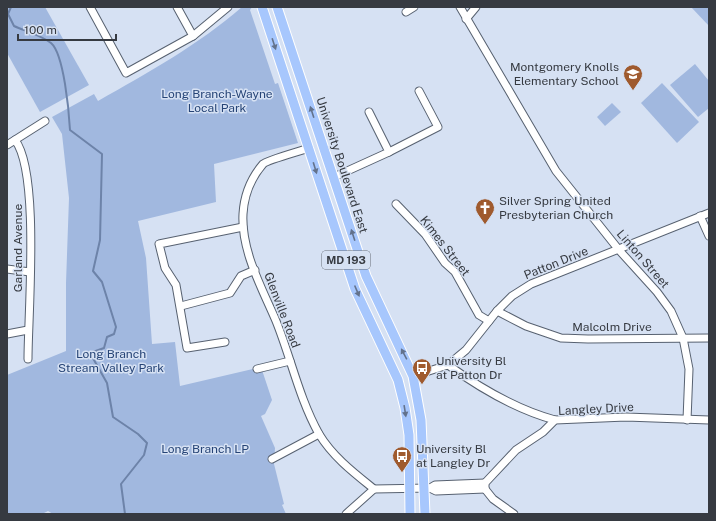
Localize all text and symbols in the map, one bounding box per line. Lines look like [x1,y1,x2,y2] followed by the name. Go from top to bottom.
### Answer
[18,16,116,42] scale bar
[24,23,57,37] text: 100 m
[271,38,277,50] one-way arrow
[510,60,619,88] place label: Montgomery Knolls Elementary School
[622,63,644,91] school or university icon: Montgomery Knolls Elementary School
[161,87,273,115] park label: Long Branch-Wayne Local Park
[313,95,371,235] street label: University Boulevard East
[309,105,315,117] one-way arrow
[312,162,318,174] one-way arrow
[499,194,613,222] place label: Silver Spring United Presbyterian Church
[474,197,496,225] church icon: Silver Spring United Presbyterian Church
[11,204,25,292] street label: Garland Avenue
[417,213,473,279] street label: Kimes Street
[614,227,672,291] street label: Linton Street
[350,229,356,241] one-way arrow
[522,244,590,282] street label: Patton Drive
[322,251,370,269] road number: MD 193
[261,270,303,350] street label: Glenville Road
[354,285,360,297] one-way arrow
[572,320,652,334] street label: Malcolm Drive
[58,347,164,375] park label: Long Branch Stream Valley Park
[401,349,407,360] one-way arrow
[436,354,507,382] place label: University Bl at Patton Dr
[411,357,433,385] bus stop icon: University Bl at Patton Dr
[558,400,634,418] street label: Langley Drive
[403,404,409,417] one-way arrow
[161,442,249,456] park label: Long Branch LP
[416,442,490,470] place label: University Bl at Langley Dr
[391,445,413,473] bus stop icon: University Bl at Langley Dr

